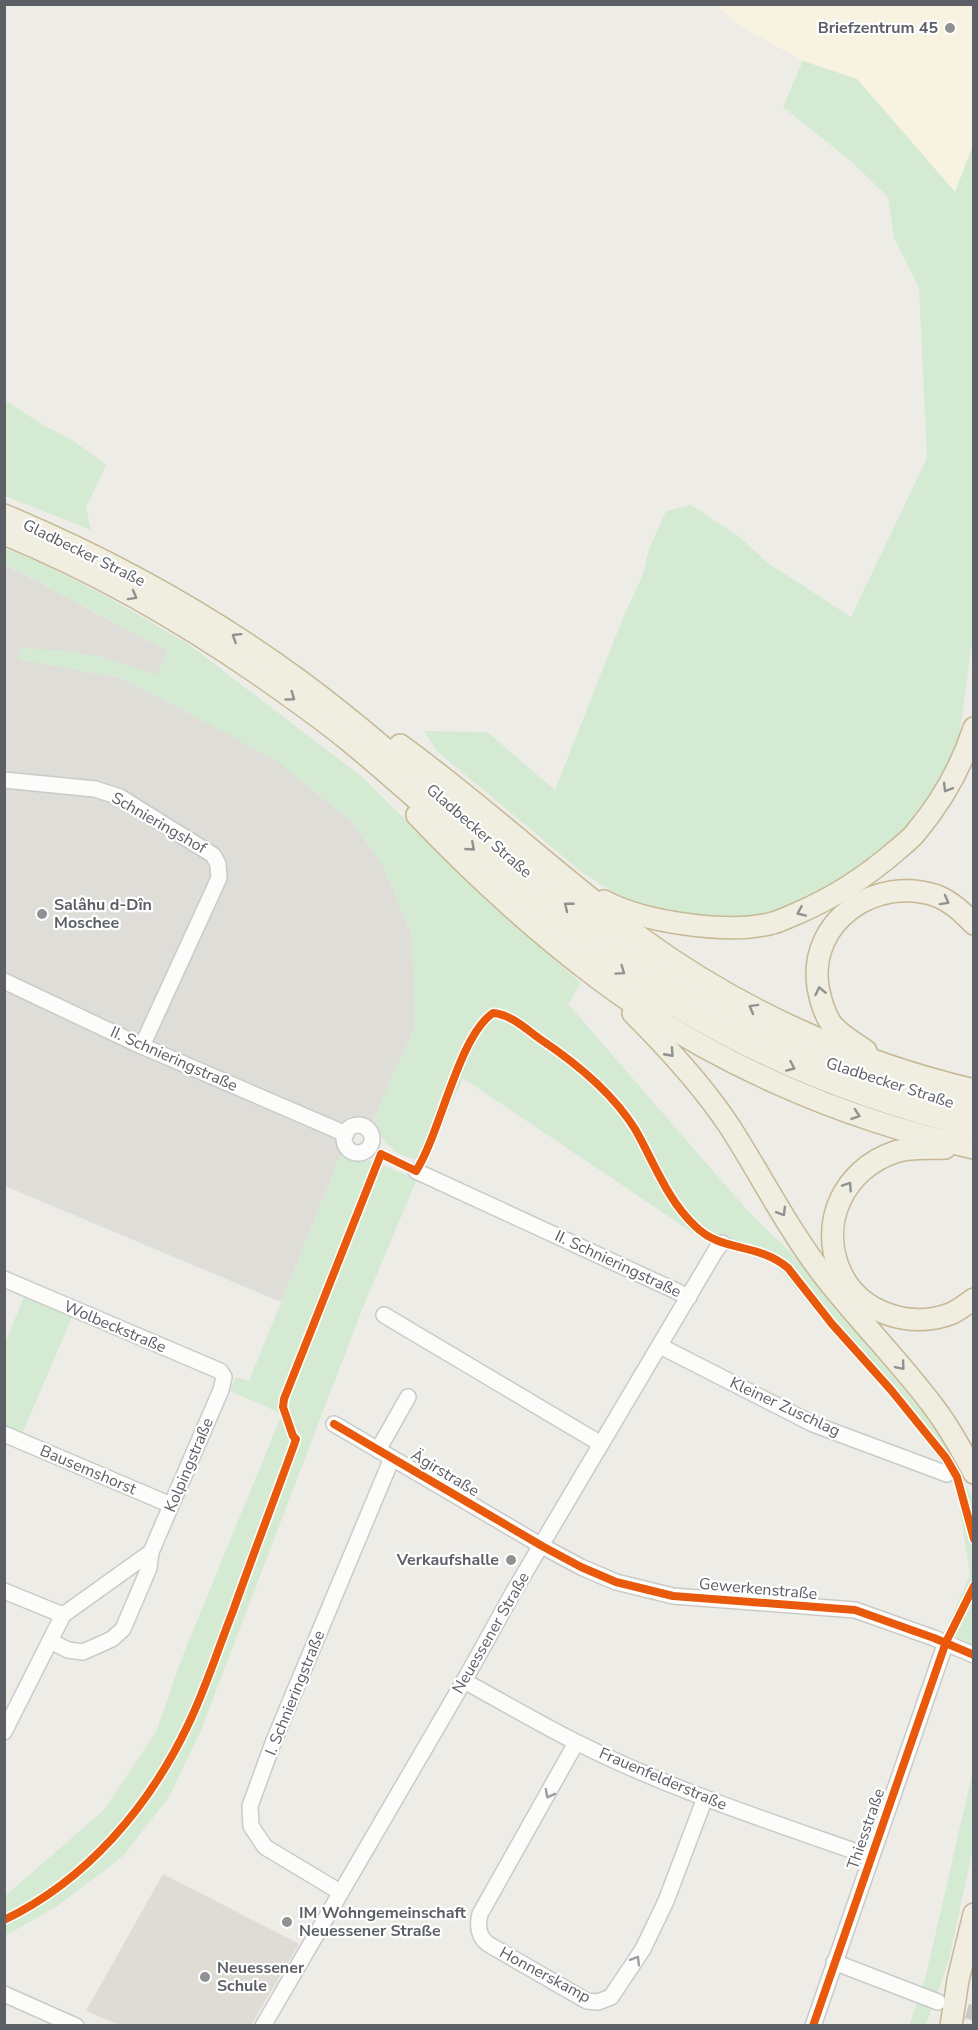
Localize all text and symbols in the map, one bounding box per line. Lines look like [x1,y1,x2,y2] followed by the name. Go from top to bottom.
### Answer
[818,17,938,39] place label: Briefzentrum 45
[943,21,957,35] marker: Briefzentrum 45
[19,514,149,592] street label: Gladbecker Straße
[126,589,137,600] one-way arrow
[232,632,242,644] one-way arrow
[284,690,295,701] one-way arrow
[421,779,537,883] street label: Gladbecker Straße
[942,782,954,792] one-way arrow
[107,787,211,859] street label: Schnieringshof
[464,839,475,850] one-way arrow
[54,894,152,934] place label: Salâhu d-Dîn Moschee
[939,894,950,905] one-way arrow
[564,903,575,914] one-way arrow
[796,905,807,917] one-way arrow
[35,907,49,921] marker: Salâhu d-Dîn Moschee
[615,964,626,975] one-way arrow
[814,986,827,996] one-way arrow
[749,1004,759,1015] one-way arrow
[107,1021,241,1097] street label: II. Schnieringstraße
[663,1046,674,1057] one-way arrow
[823,1052,957,1114] street label: Gladbecker Straße
[784,1059,795,1071] one-way arrow
[850,1107,861,1120] one-way arrow
[841,1182,853,1192] one-way arrow
[775,1206,787,1216] one-way arrow
[551,1225,685,1303] street label: II. Schnieringstraße
[60,1296,170,1358] street label: Wolbeckstraße
[893,1359,904,1370] one-way arrow
[726,1372,844,1442] street label: Kleiner Zuschlag
[159,1414,219,1516] street label: Kolpingstraße
[36,1440,140,1500] street label: Bausemshorst
[407,1444,483,1502] street label: Ägirstraße
[396,1549,499,1571] place label: Verkaufshalle
[504,1553,518,1567] marker: Verkaufshalle
[447,1568,535,1698] street label: Neuessener Straße
[698,1573,818,1605] street label: Gewerkenstraße
[260,1627,330,1759] street label: I. Schnieringstraße
[596,1742,730,1816] street label: Frauenfelderstraße
[842,1786,890,1872] street label: Thiesstraße
[545,1788,556,1798] one-way arrow
[299,1902,467,1942] place label: IM Wohngemeinschaft Neuessener Straße
[280,1915,294,1929] marker: IM Wohngemeinschaft Neuessener Straße
[495,1942,595,2008] street label: Honnerskamp
[628,1956,640,1966] one-way arrow
[217,1957,305,1997] place label: Neuessener Schule
[198,1970,212,1984] marker: Neuessener Schule

